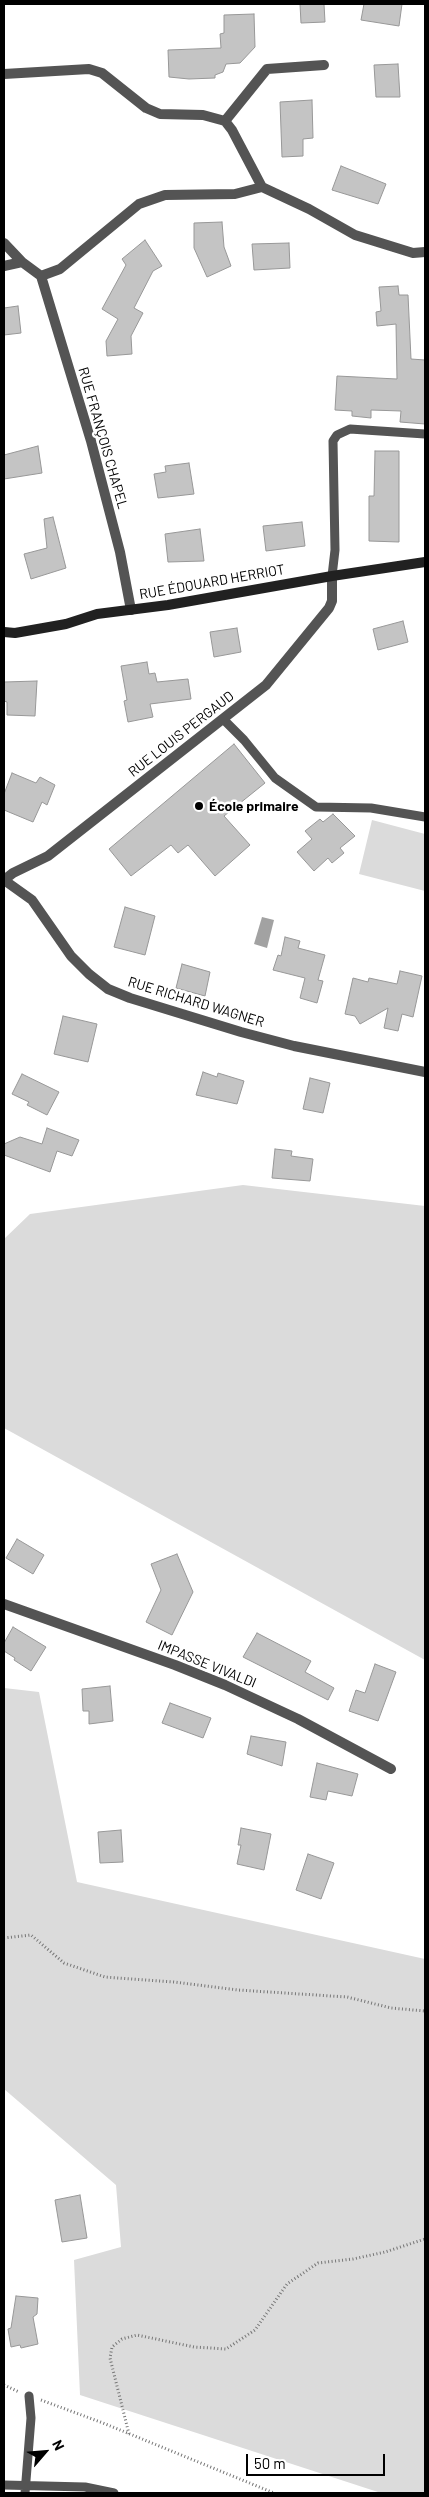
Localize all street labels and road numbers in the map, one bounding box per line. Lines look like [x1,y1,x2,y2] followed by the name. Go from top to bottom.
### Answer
[75,365,131,511] street label: RUE FRANÇOIS CHAPEL
[138,561,286,603] street label: RUE ÉDOUARD HERRIOT
[125,688,237,780] street label: RUE LOUIS PERGAUD
[126,973,266,1031] street label: RUE RICHARD WAGNER
[155,1637,259,1691] street label: IMPASSE VIVALDI

